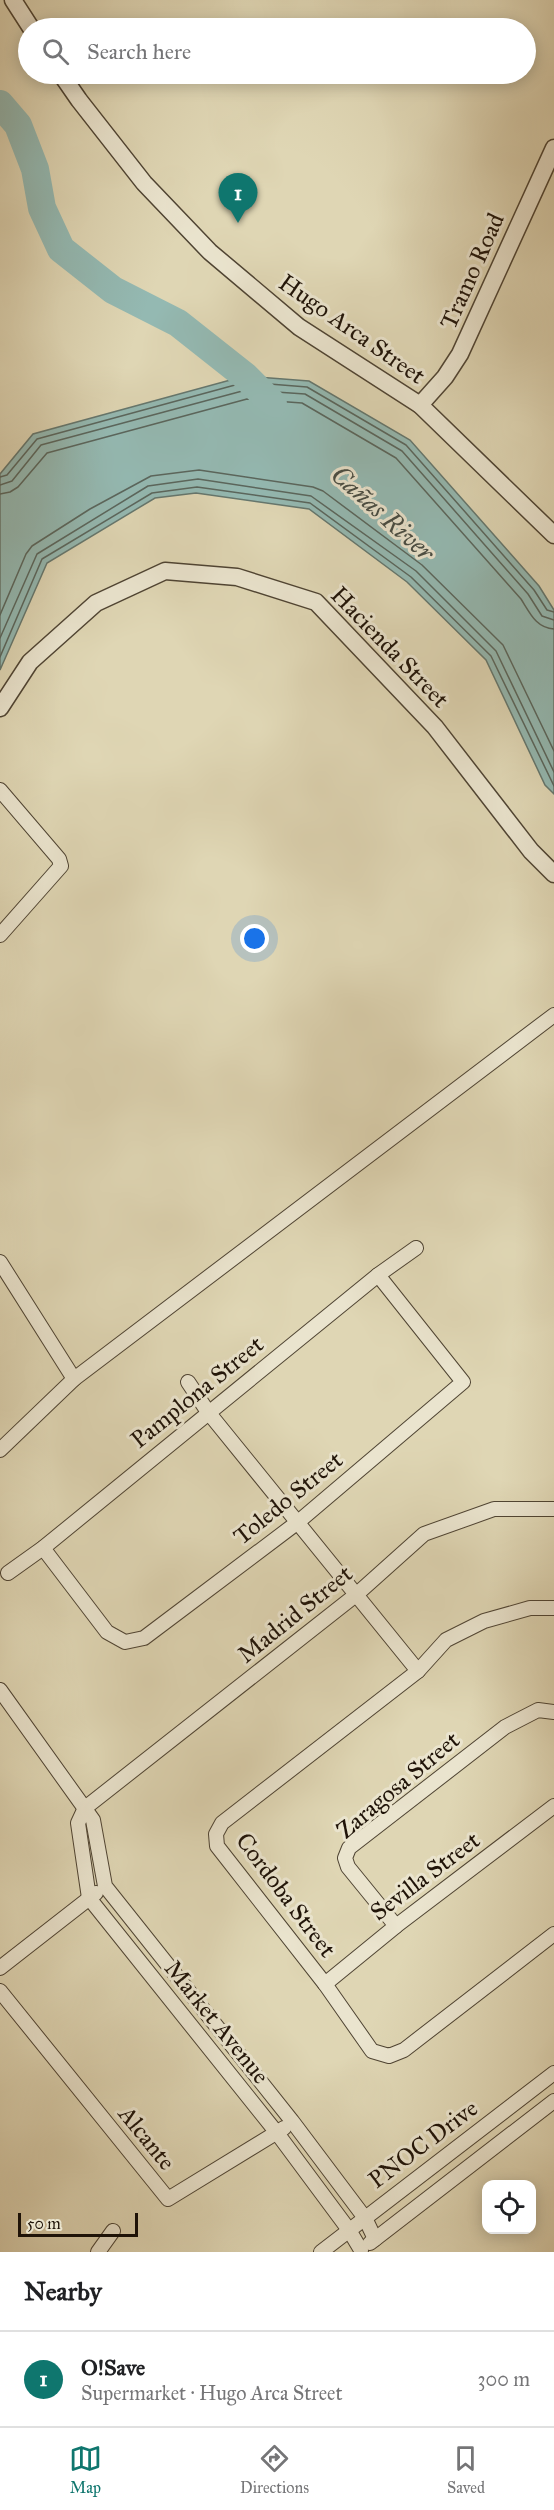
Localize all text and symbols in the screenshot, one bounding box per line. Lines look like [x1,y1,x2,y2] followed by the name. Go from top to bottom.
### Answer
[18,18,536,84] search box
[39,35,72,68] icon: search
[87,38,191,65] text: Search here
[218,174,258,223] pin: 1
[433,208,511,334] street label: Tramo Road
[273,267,431,391] street label: Hugo Arca Street
[325,458,442,568] water label: Cañas River
[325,580,456,714] street label: Hacienda Street
[240,924,269,953] your location
[125,1329,270,1455] street label: Pamplona Street
[227,1444,349,1551] street label: Toledo Street
[231,1558,359,1669] street label: Madrid Street
[330,1725,466,1845] street label: Zaragosa Street
[364,1825,486,1927] street label: Sevilla Street
[229,1827,343,1964] street label: Cordoba Street
[158,1954,276,2090] street label: Market Avenue
[362,2093,484,2195] street label: PNOC Drive
[111,2099,182,2176] street label: Alcante
[482,2180,536,2234] map controls
[482,2180,536,2234] button: locate
[18,2210,138,2238] scale bar
[27,2214,61,2233] text: 50 m
[24,2275,102,2307] text: Nearby
[81,2354,145,2381] text: O!Save
[40,2367,47,2391] text: 1
[478,2367,530,2391] text: 300 m
[81,2381,342,2405] text: Supermarket · Hugo Arca Street
[69,2442,102,2497] tab: Map
[240,2442,309,2497] tab: Directions
[447,2442,485,2497] tab: Saved

